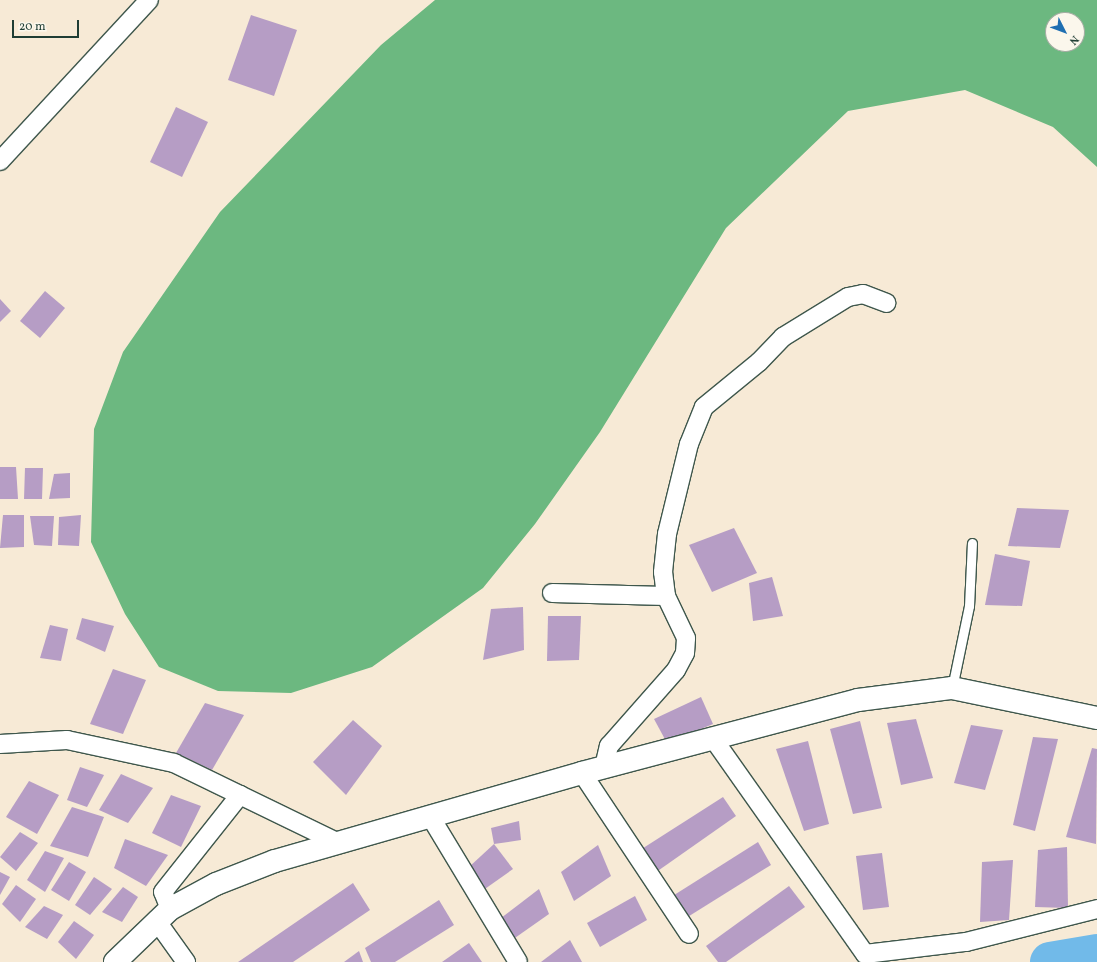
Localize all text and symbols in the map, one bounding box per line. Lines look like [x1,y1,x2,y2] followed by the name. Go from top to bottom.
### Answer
[14,12,81,38] scale bar
[1045,12,1085,52] north arrow
[19,19,46,35] text: 20 m
[1065,32,1082,48] text: N

